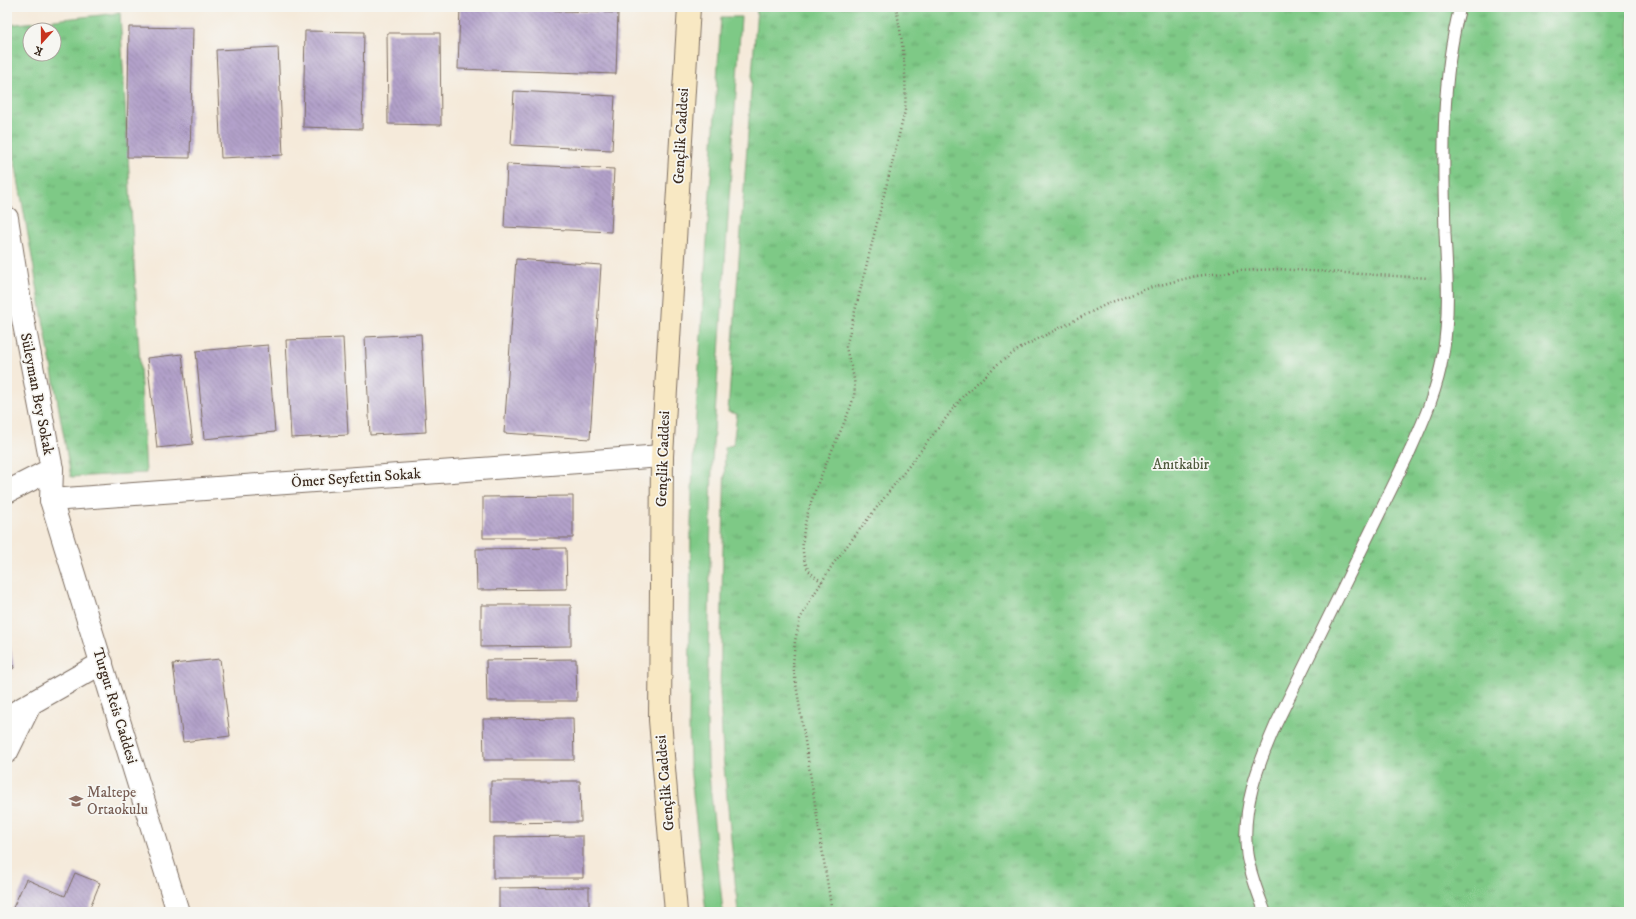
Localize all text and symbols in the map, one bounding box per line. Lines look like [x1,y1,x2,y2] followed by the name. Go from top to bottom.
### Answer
[22,22,62,62] north arrow
[32,42,45,58] text: K
[669,87,693,185] street label: Gençlik Caddesi
[16,331,58,457] street label: Süleyman Bey Sokak
[652,410,674,507] street label: Gençlik Caddesi
[1153,455,1210,474] park label: Anıtkabir
[291,464,422,492] street label: Ömer Seyfettin Sokak
[88,646,142,766] street label: Turgut Reis Caddesi
[651,734,679,832] street label: Gençlik Caddesi
[87,783,148,819] place label: Maltepe Ortaokulu
[68,793,84,809] school or university icon: Maltepe Ortaokulu

